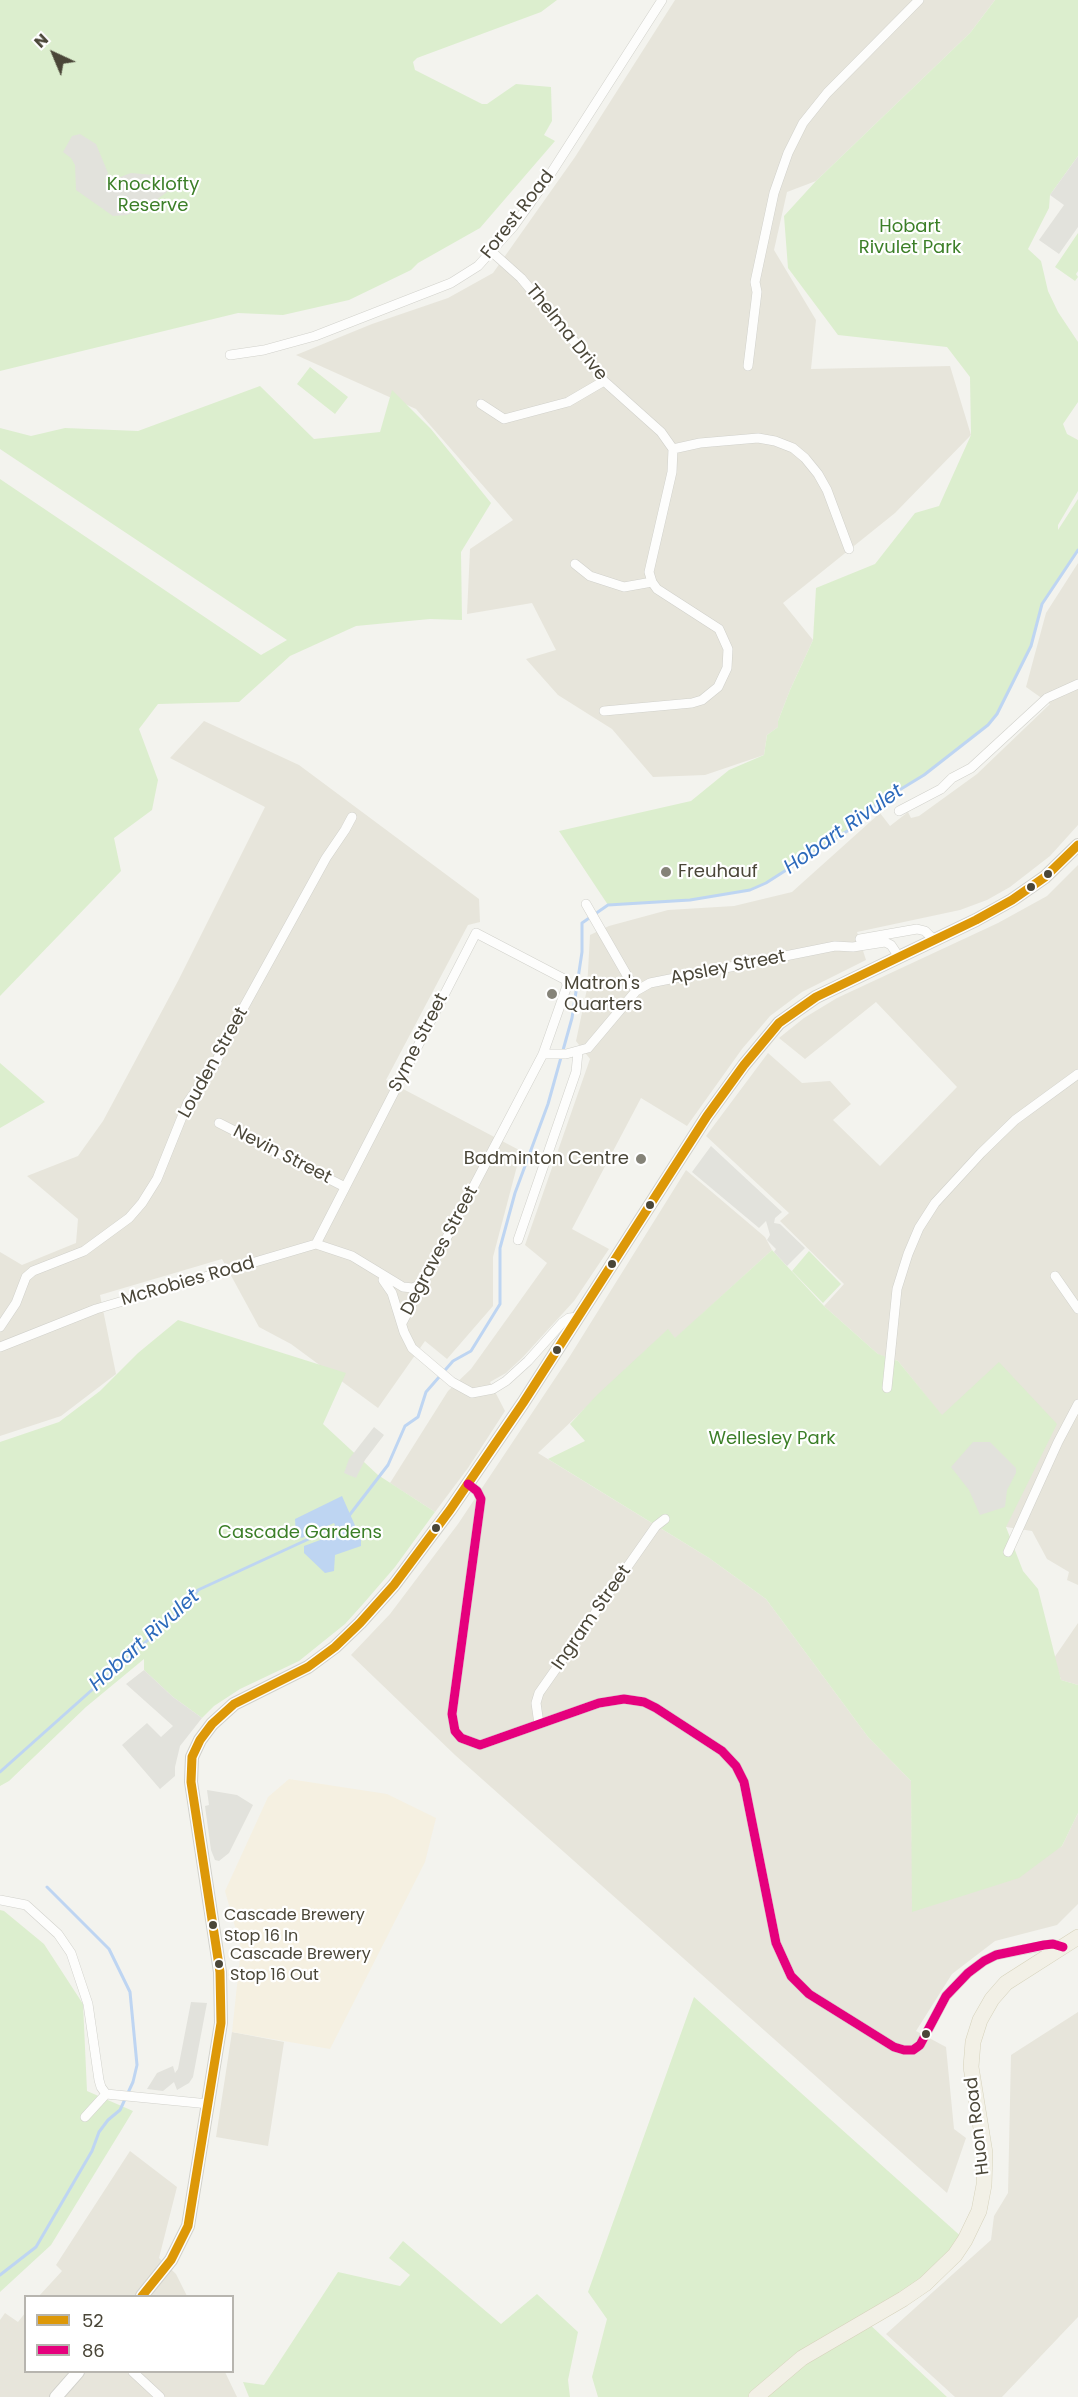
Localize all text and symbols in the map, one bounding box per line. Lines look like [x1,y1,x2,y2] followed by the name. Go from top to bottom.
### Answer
[24,24,84,84] north arrow
[29,28,53,53] text: N
[477,167,559,263] street label: Forest Road
[107,174,199,216] park label: Knocklofty Reserve
[859,216,961,258] park label: Hobart Rivulet Park
[521,281,611,385] street label: Thelma Drive
[780,780,908,880] water label: Hobart Rivulet
[678,861,758,883] place label: Freuhauf
[659,865,673,879] marker: Freuhauf
[1042,868,1054,880] unlabelled marker
[1025,881,1037,893] unlabelled marker
[669,946,787,990] street label: Apsley Street
[564,973,642,1016] place label: Matron's Quarters
[545,987,559,1001] marker: Matron's Quarters
[385,990,453,1096] street label: Syme Street
[175,1004,253,1122] street label: Louden Street
[229,1121,335,1189] street label: Nevin Street
[464,1148,629,1170] place label: Badminton Centre
[634,1152,648,1166] marker: Badminton Centre
[397,1183,483,1319] street label: Degraves Street
[644,1199,656,1211] unlabelled marker
[119,1253,257,1311] street label: McRobies Road
[606,1258,618,1270] unlabelled marker
[551,1344,563,1356] unlabelled marker
[708,1428,836,1450] park label: Wellesley Park
[218,1522,382,1544] park label: Cascade Gardens
[430,1522,442,1534] unlabelled marker
[548,1561,636,1675] street label: Ingram Street
[85,1585,205,1697] water label: Hobart Rivulet
[224,1906,365,1944] place label: Cascade Brewery Stop 16 In
[207,1919,219,1931] marker: Cascade Brewery Stop 16 In
[230,1945,371,1983] place label: Cascade Brewery Stop 16 Out
[213,1958,225,1970] marker: Cascade Brewery Stop 16 Out
[920,2028,932,2040] unlabelled marker
[961,2076,995,2176] street label: Huon Road
[24,2295,234,2373] legend
[82,2308,104,2333] text: 52
[82,2338,105,2363] text: 86

